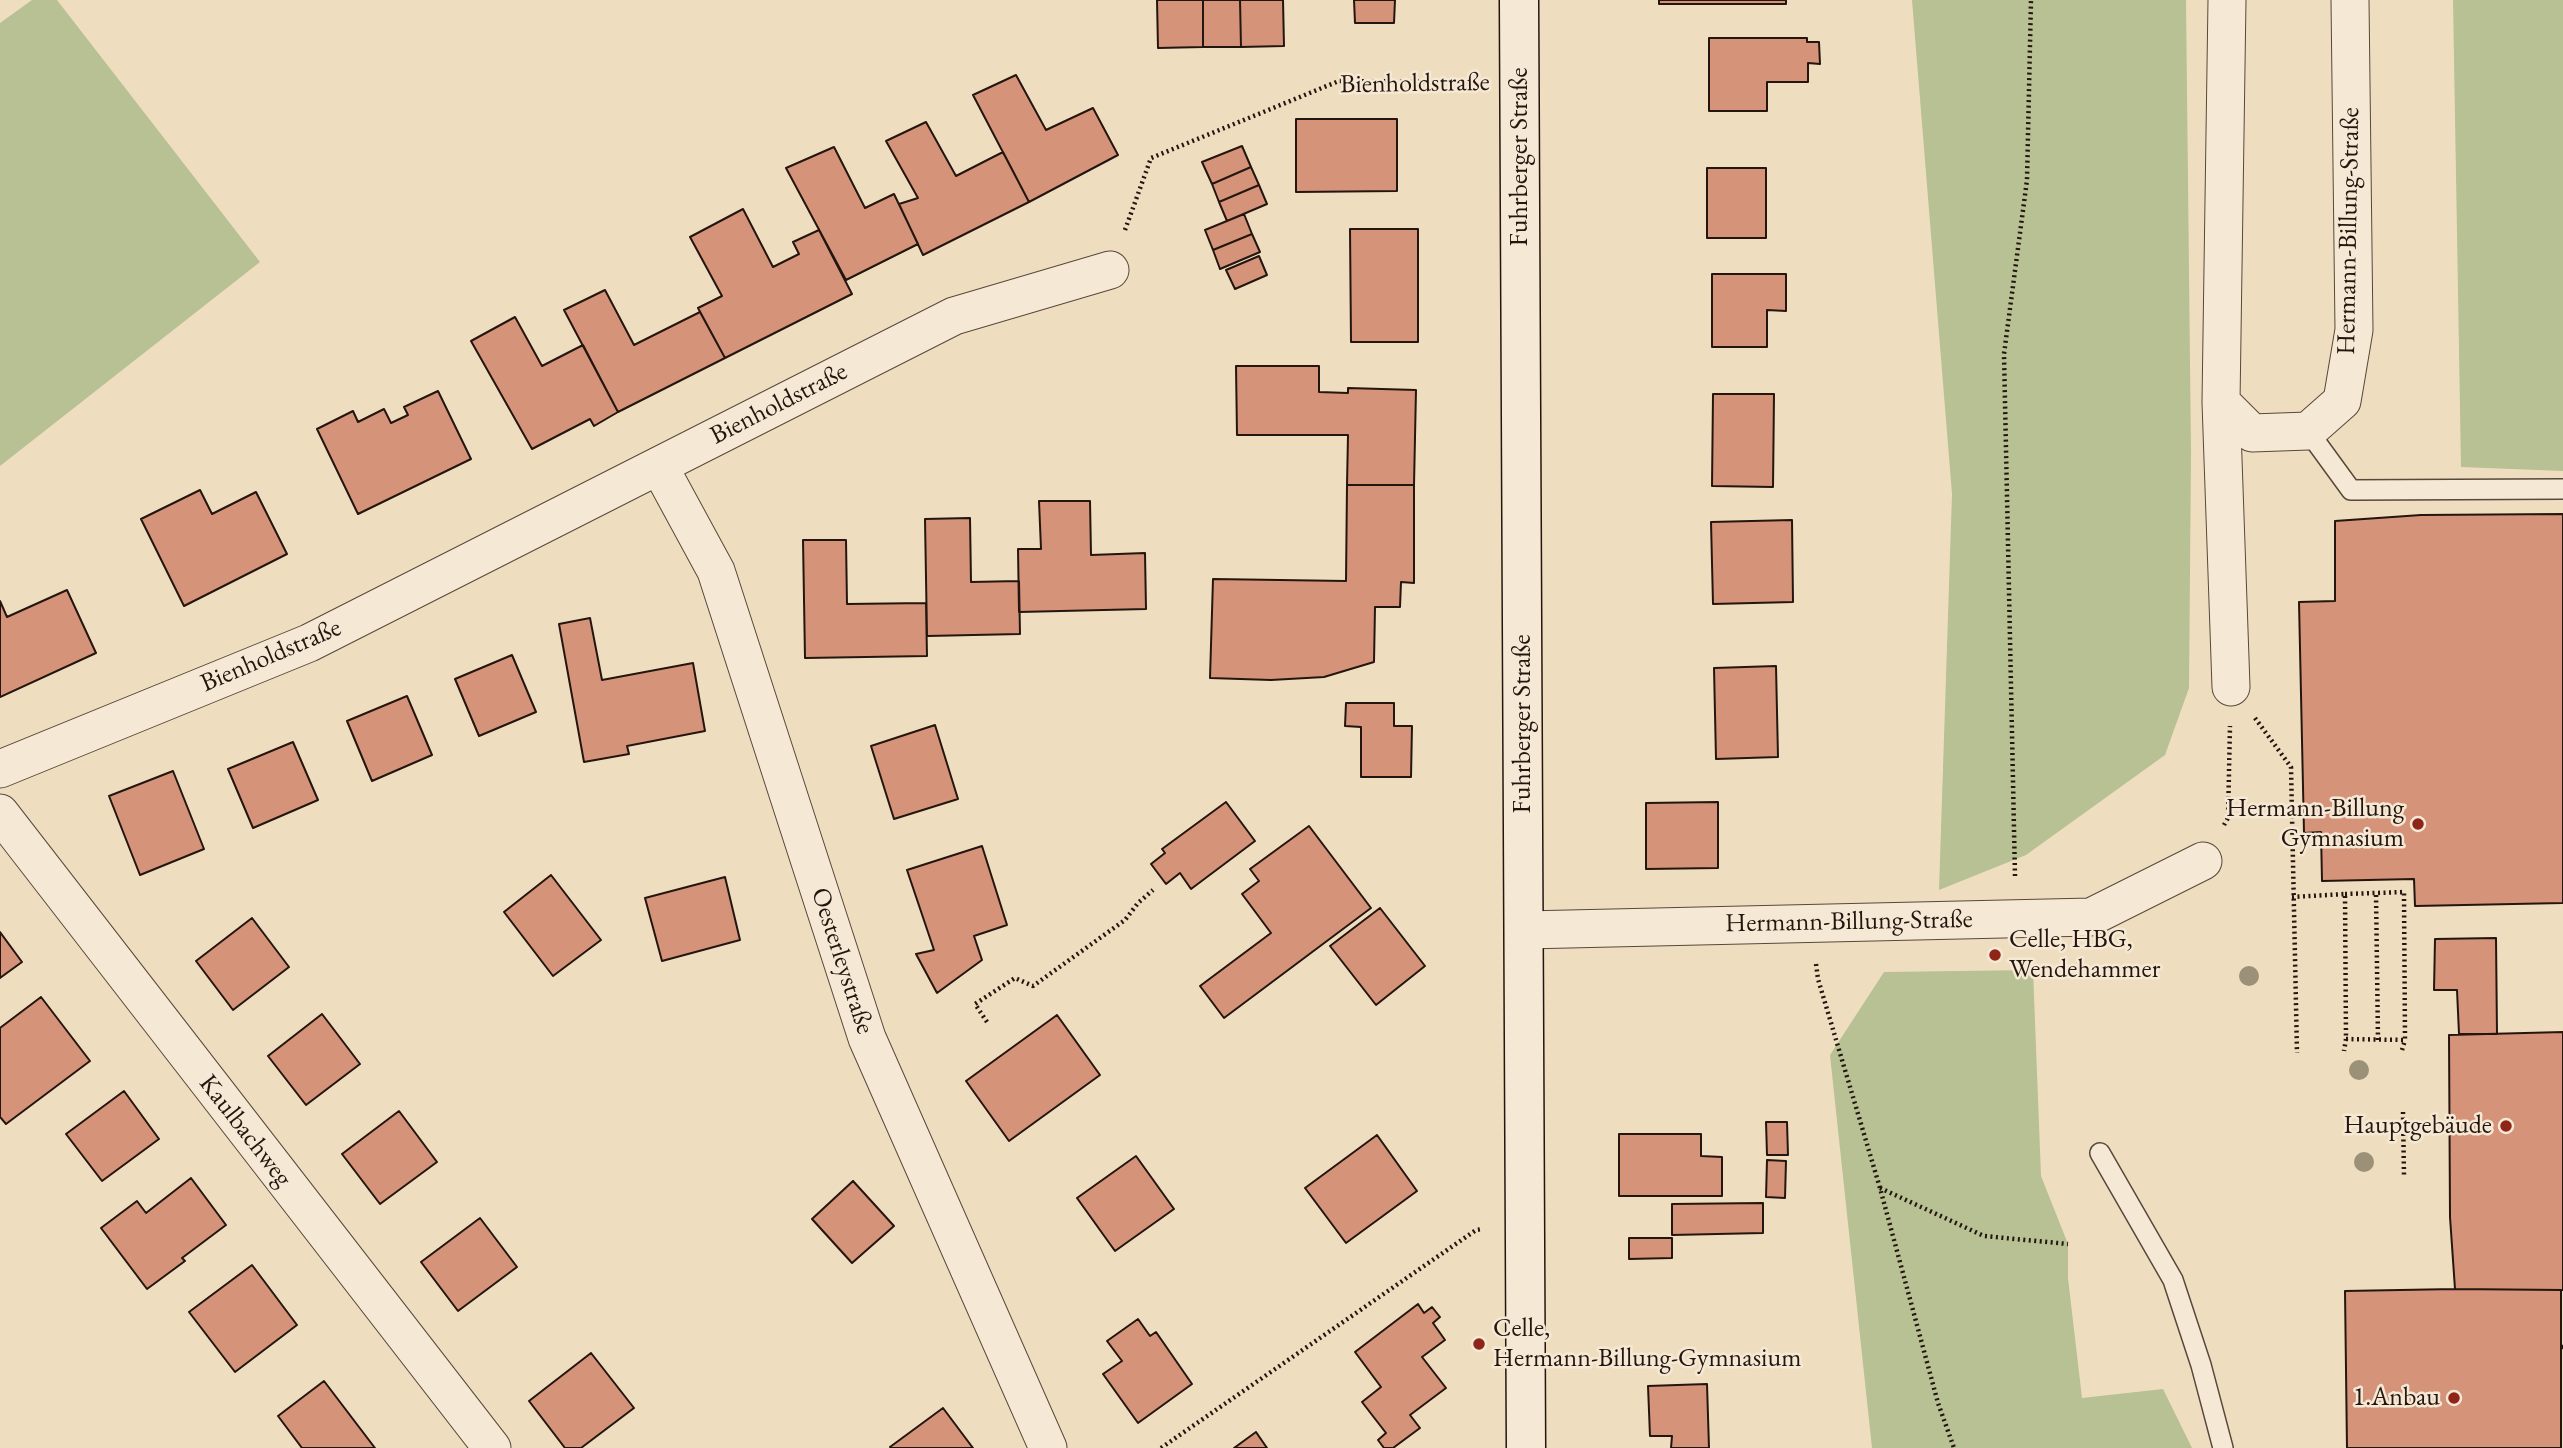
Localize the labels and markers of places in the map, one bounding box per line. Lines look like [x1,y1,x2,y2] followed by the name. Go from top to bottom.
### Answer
[2226,793,2404,854] place label: Hermann-Billung Gymnasium
[2410,816,2426,832] marker: Hermann-Billung Gymnasium
[2009,924,2160,986] place label: Celle, HBG, Wendehammer
[1987,947,2003,963] marker: Celle, HBG, Wendehammer
[2344,1110,2492,1142] place label: Hauptgebäude
[2498,1118,2514,1134] marker: Hauptgebäude
[1493,1313,1801,1374] place label: Celle, Hermann-Billung-Gymnasium
[1471,1336,1487,1352] marker: Celle, Hermann-Billung-Gymnasium
[2353,1382,2440,1414] place label: 1.Anbau
[2446,1390,2462,1406] marker: 1.Anbau

